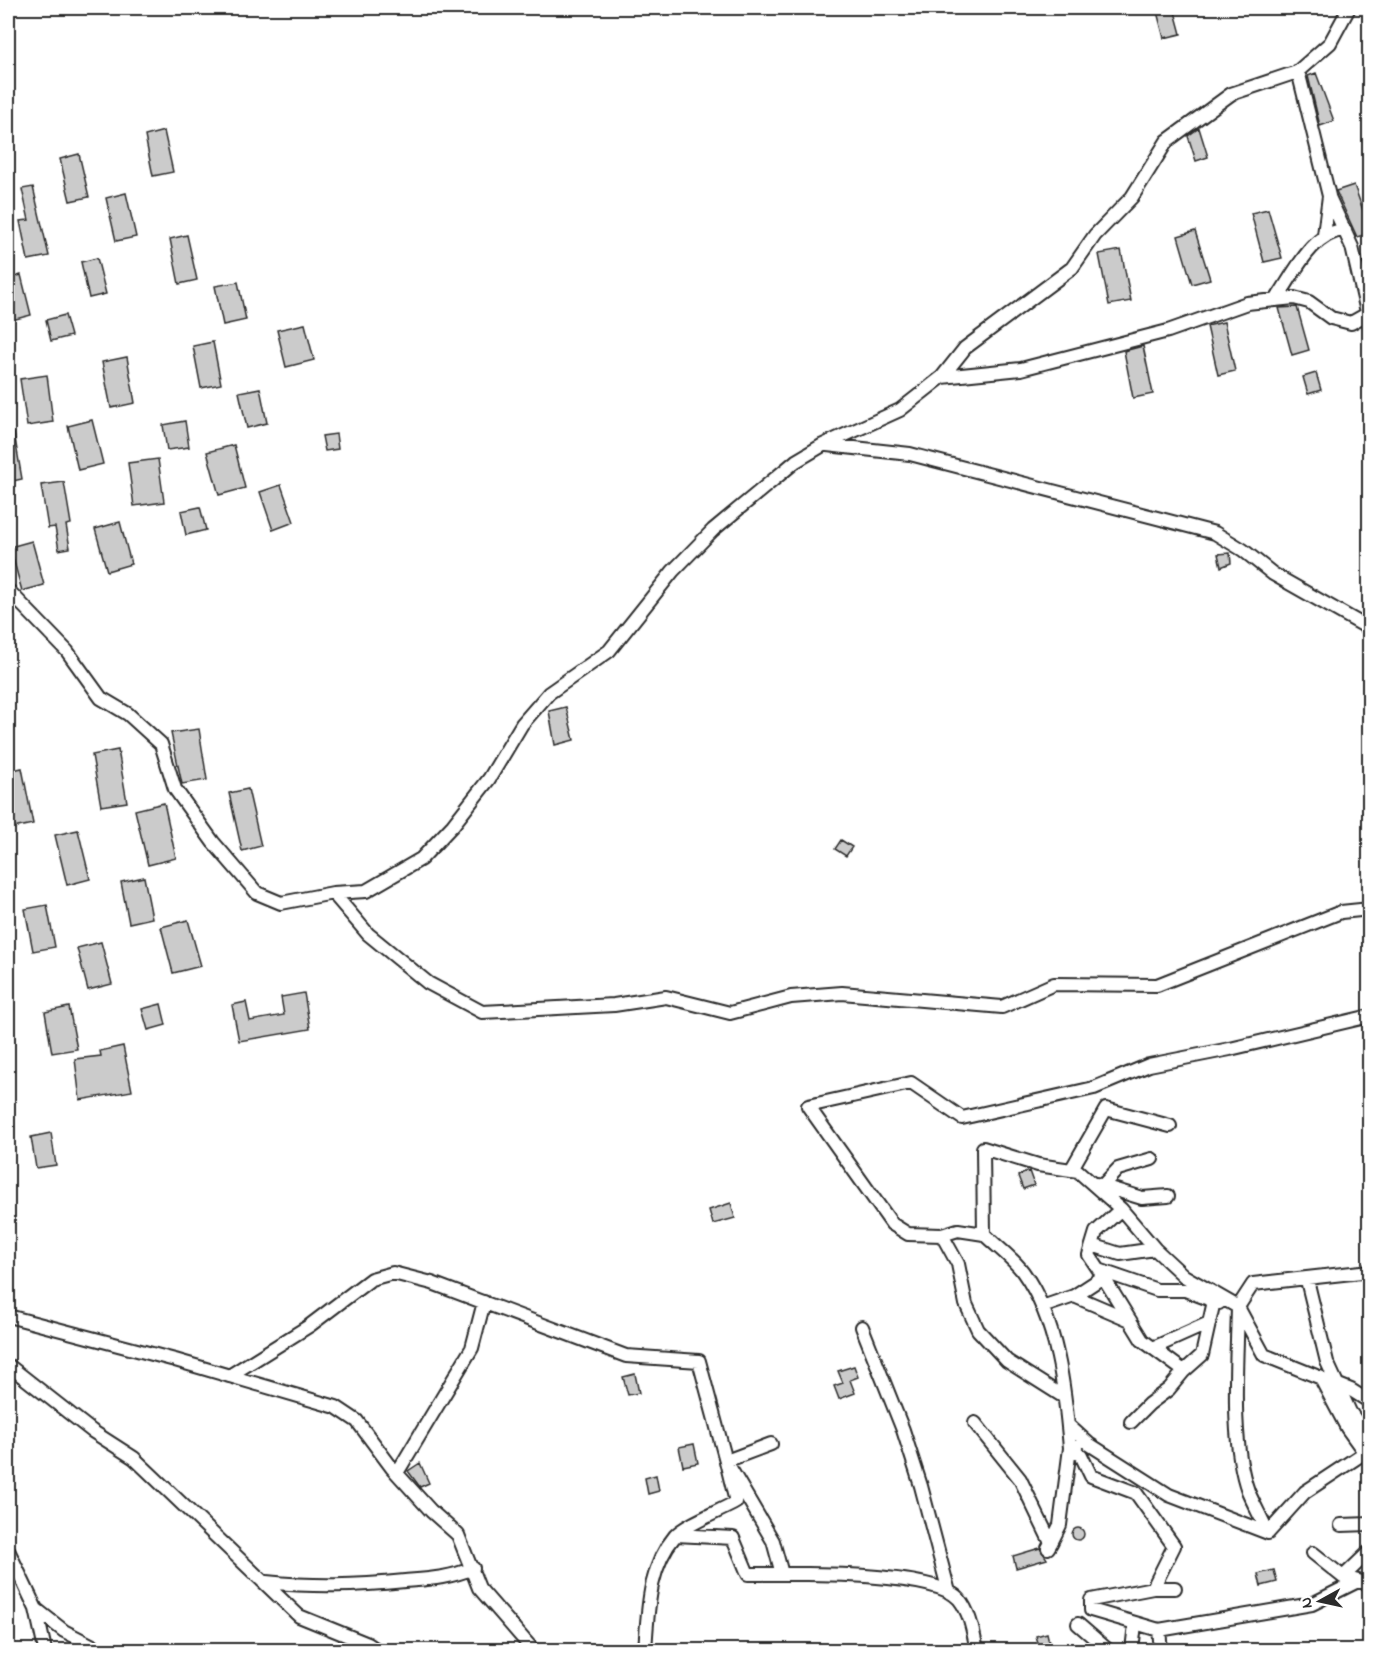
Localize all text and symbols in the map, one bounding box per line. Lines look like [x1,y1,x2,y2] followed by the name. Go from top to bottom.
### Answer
[1290,1571,1350,1631] north arrow
[1294,1596,1320,1610] text: N

